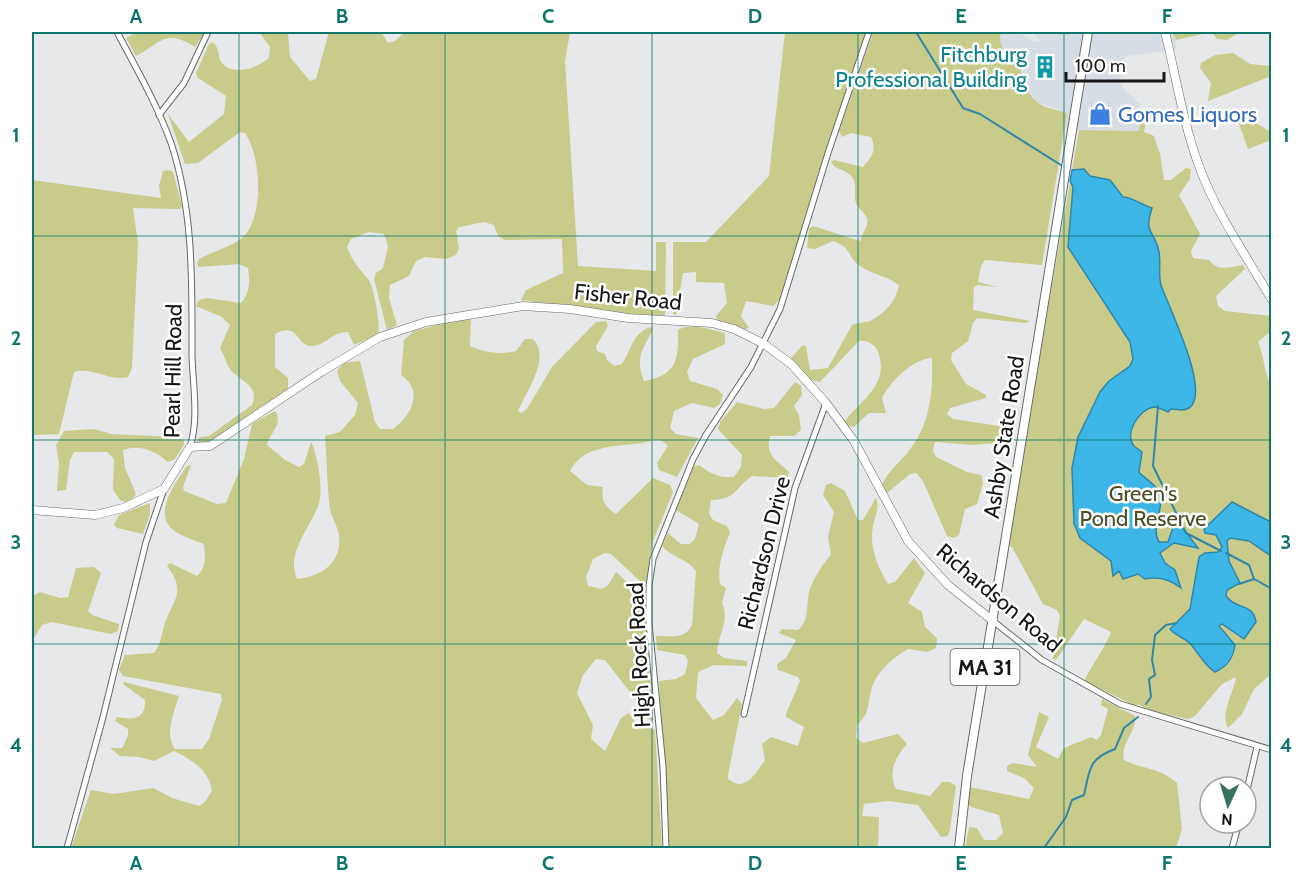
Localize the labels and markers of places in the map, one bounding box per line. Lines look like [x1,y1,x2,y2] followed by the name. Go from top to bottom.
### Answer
[835,41,1028,93] place label: Fitchburg Professional Building
[1032,54,1058,80] building icon: Fitchburg Professional Building
[1087,101,1113,127] shop icon: Gomes Liquors
[1118,101,1257,128] place label: Gomes Liquors

